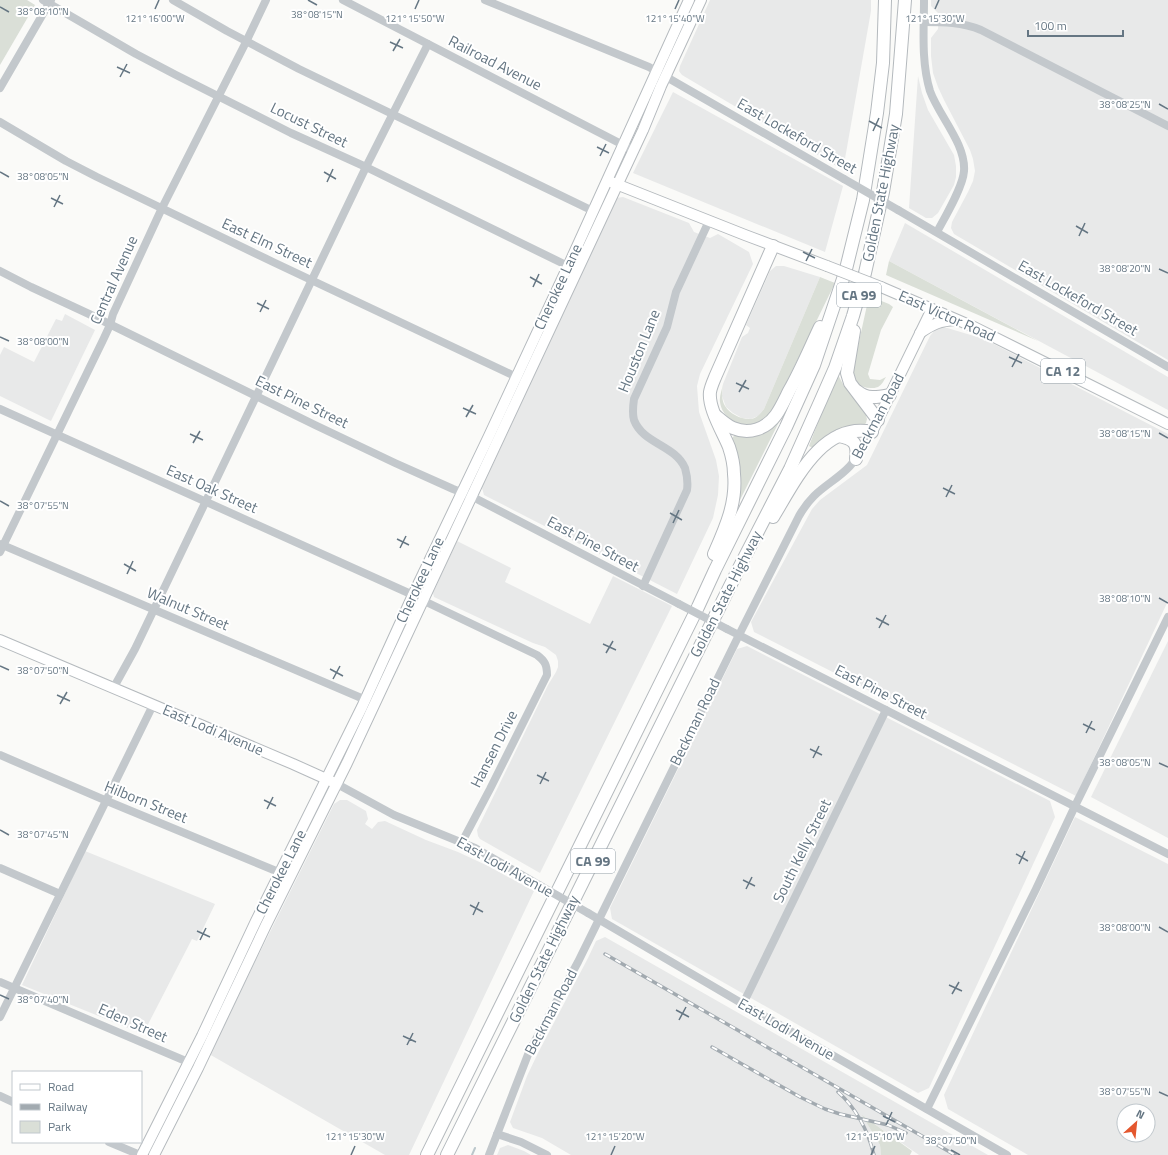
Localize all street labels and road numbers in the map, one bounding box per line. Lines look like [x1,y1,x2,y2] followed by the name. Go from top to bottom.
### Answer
[445,29,546,96] street label: Railroad Avenue
[733,92,862,180] street label: East Lockeford Street
[267,96,353,154] street label: Locust Street
[856,122,905,264] street label: Golden State Highway
[218,211,317,274] street label: East Elm Street
[84,232,143,328] street label: Central Avenue
[528,240,588,334] street label: Cherokee Lane
[1014,254,1143,342] street label: East Lockeford Street
[837,283,881,307] road number: CA 99
[895,284,999,347] street label: East Victor Road
[611,306,666,396] street label: Houston Lane
[1041,359,1085,383] road number: CA 12
[252,369,353,434] street label: East Pine Street
[845,369,910,463] street label: Beckman Road
[163,458,262,519] street label: East Oak Street
[543,510,644,578] street label: East Pine Street
[684,526,767,661] street label: Golden State Highway
[390,533,450,627] street label: Cherokee Lane
[144,581,234,636] street label: Walnut Street
[831,658,932,725] street label: East Pine Street
[664,674,726,769] street label: Beckman Road
[159,698,267,761] street label: East Lodi Avenue
[464,706,523,792] street label: Hansen Drive
[101,774,192,829] street label: Hilborn Street
[767,794,837,906] street label: South Kelly Street
[249,825,312,918] street label: Cherokee Lane
[453,830,558,903] street label: East Lodi Avenue
[571,849,615,873] road number: CA 99
[503,891,584,1027] street label: Golden State Highway
[518,965,583,1059] street label: Beckman Road
[734,992,839,1065] street label: East Lodi Avenue
[95,997,172,1048] street label: Eden Street

